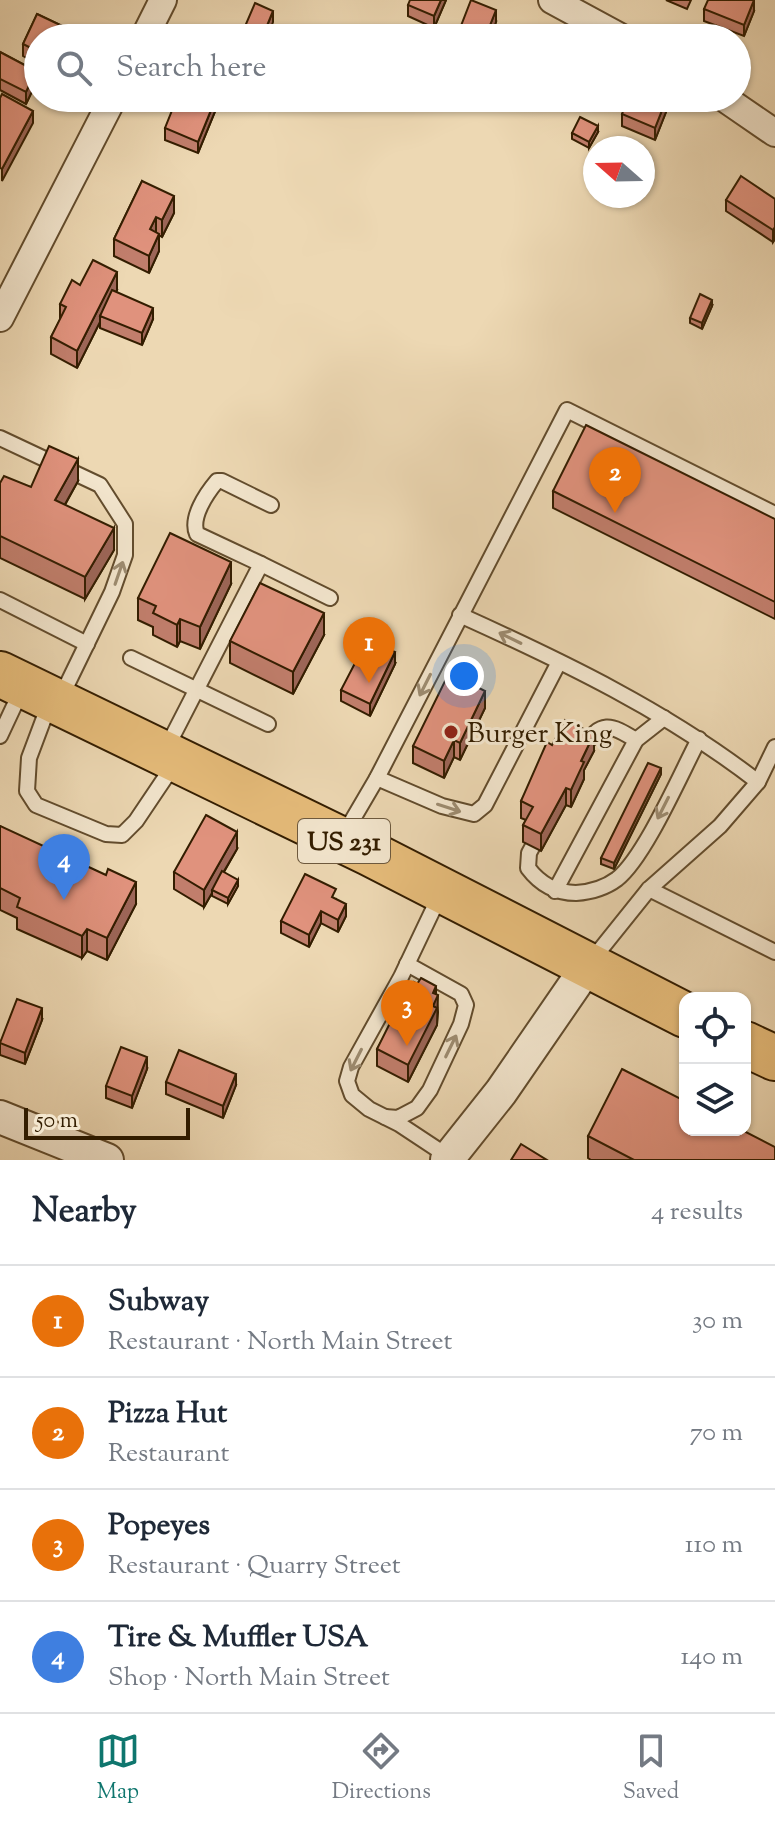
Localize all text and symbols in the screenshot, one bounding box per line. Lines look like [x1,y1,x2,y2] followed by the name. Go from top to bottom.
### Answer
[24,24,751,112] search box
[52,46,96,90] icon: search
[116,47,266,90] text: Search here
[583,136,655,208] north arrow
[589,447,641,513] pin: 2
[113,561,128,586] one-way arrow
[343,617,395,683] pin: 1
[498,630,522,645] one-way arrow
[444,656,484,696] your location
[416,672,432,696] one-way arrow
[467,715,612,755] place label: Burger King
[442,723,460,741] marker: Burger King
[655,796,671,820] one-way arrow
[437,801,462,816] one-way arrow
[298,819,390,863] road number: US 231
[38,834,90,900] pin: 4
[381,980,433,1046] pin: 3
[679,992,751,1136] map controls
[679,992,751,1064] button: locate
[444,1034,459,1058] one-way arrow
[347,1048,363,1072] one-way arrow
[679,1064,751,1136] button: layers
[24,1104,190,1140] scale bar
[36,1106,78,1138] text: 50 m
[32,1188,137,1237] text: Nearby
[651,1194,743,1231] text: 4 results
[108,1281,209,1324] text: Subway
[54,1303,62,1340] text: 1
[692,1303,743,1340] text: 30 m
[108,1324,452,1361] text: Restaurant · North Main Street
[108,1393,227,1436] text: Pizza Hut
[52,1415,64,1452] text: 2
[690,1415,743,1452] text: 70 m
[108,1436,229,1473] text: Restaurant
[108,1505,210,1548] text: Popeyes
[53,1527,63,1564] text: 3
[685,1527,743,1564] text: 110 m
[108,1548,401,1585] text: Restaurant · Quarry Street
[108,1617,368,1660] text: Tire & Muffler USA
[51,1639,65,1676] text: 4
[680,1639,743,1676] text: 140 m
[108,1660,390,1697] text: Shop · North Main Street
[96,1729,140,1809] tab: Map
[332,1729,431,1809] tab: Directions
[623,1729,679,1809] tab: Saved

